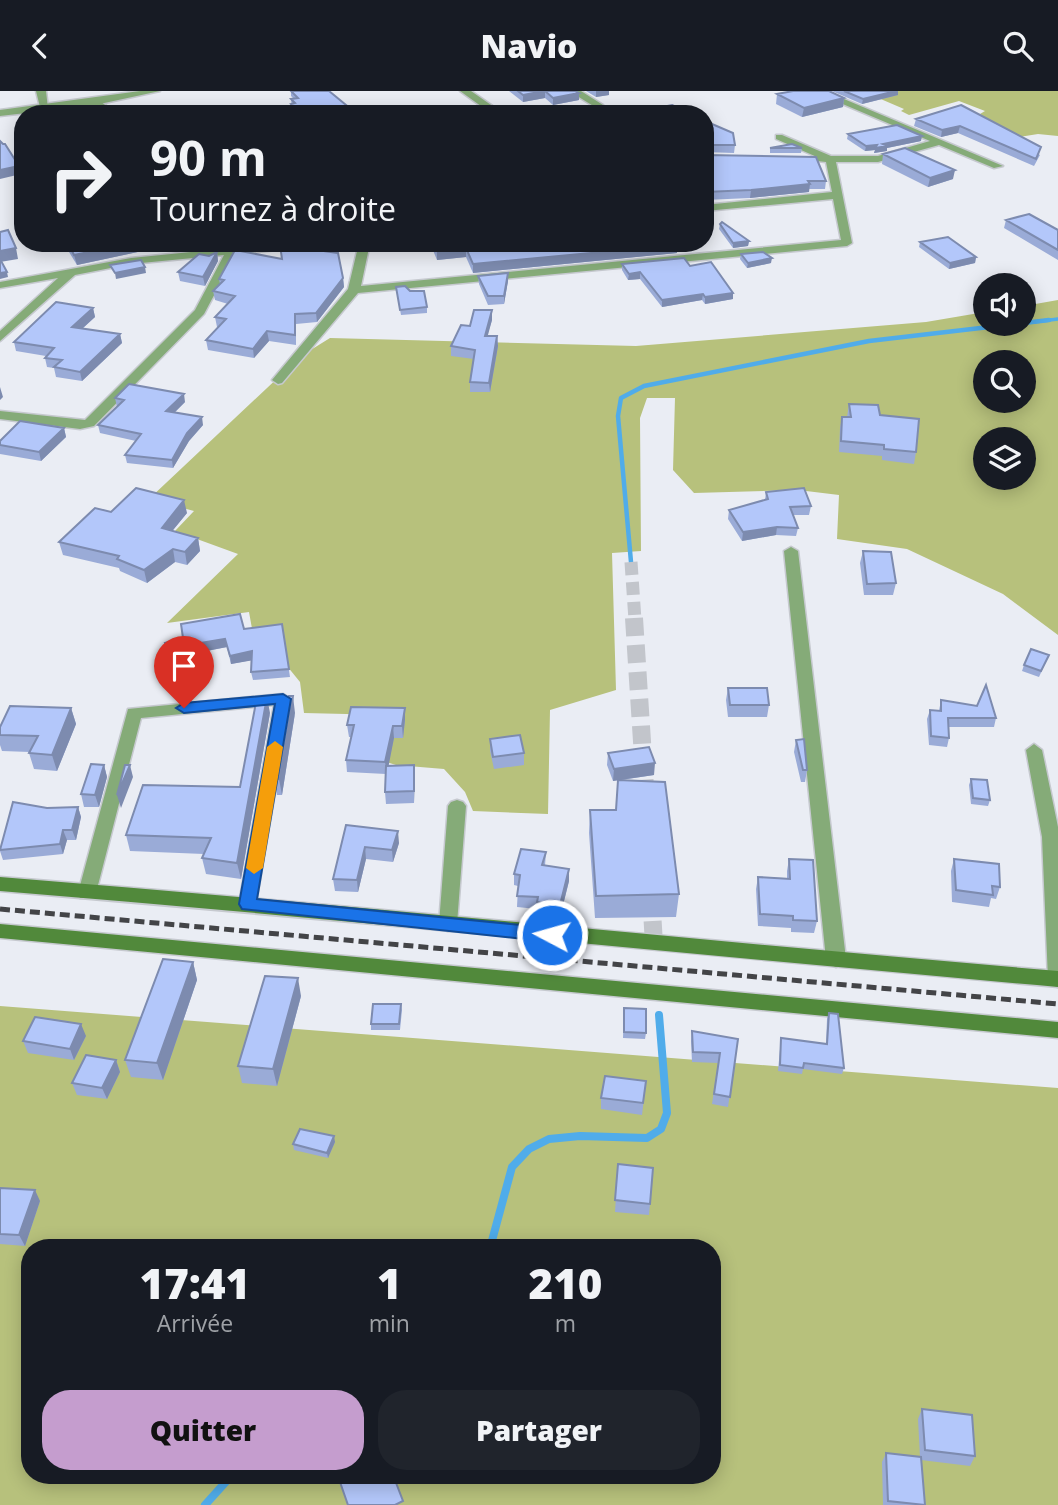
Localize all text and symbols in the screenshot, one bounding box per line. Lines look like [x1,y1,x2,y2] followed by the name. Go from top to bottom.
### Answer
[481,24,577,67] text: Navio
[21,27,59,65] icon: back
[999,27,1037,65] icon: search
[150,124,267,190] text: 90 m
[35,133,126,224] icon: right
[150,187,396,230] text: Tournez à droite
[973,273,1036,490] map controls
[973,273,1036,336] button: sound
[973,350,1036,413] button: search
[973,427,1036,490] button: layers
[154,636,214,708] pin
[165,647,203,685] icon: arrive
[515,898,589,972] position arrow
[140,1254,250,1311] text: 17:41
[377,1254,402,1311] text: 1
[529,1254,602,1311] text: 210
[157,1307,233,1339] text: Arrivée
[369,1307,410,1339] text: min
[555,1307,576,1339] text: m
[42,1390,364,1470] button: Quitter
[378,1390,700,1470] button: Partager

